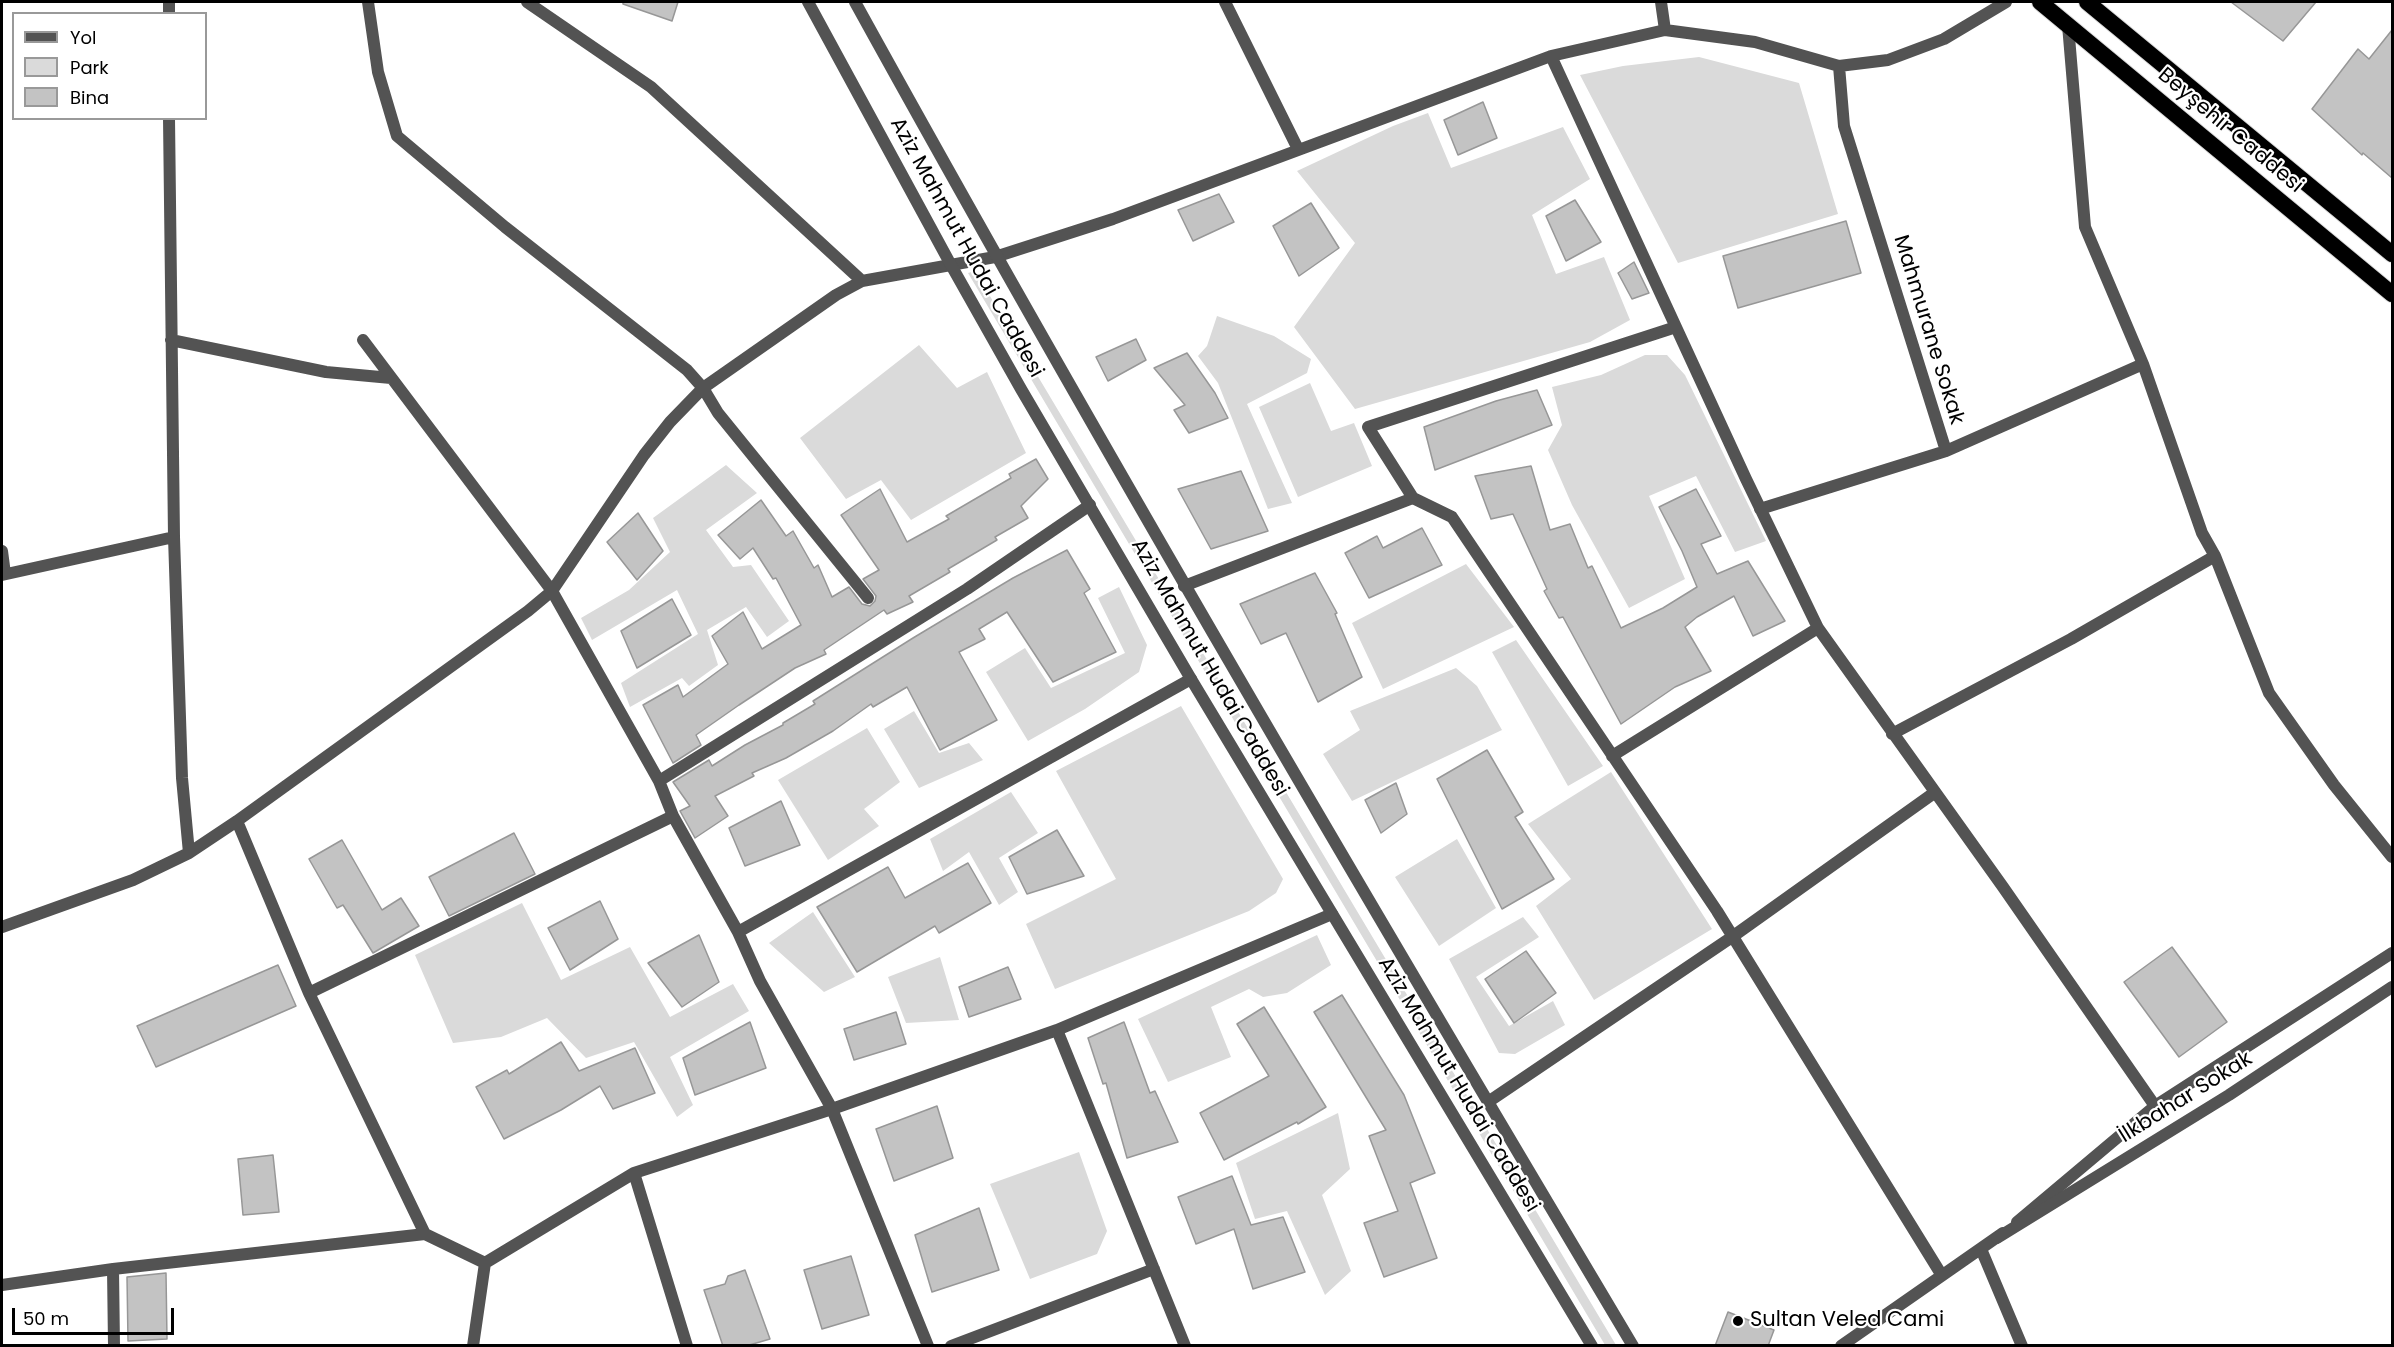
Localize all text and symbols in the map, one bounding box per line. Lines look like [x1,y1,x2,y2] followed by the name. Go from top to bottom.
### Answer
[12,12,207,120] legend
[70,25,96,50] text: Yol
[70,55,109,80] text: Park
[2152,63,2308,199] street label: Beyşehir Caddesi
[70,85,109,110] text: Bina
[884,114,1048,382] street label: Aziz Mahmut Hudai Caddesi
[1887,232,1969,428] street label: Mahmurane Sokak
[1125,535,1293,801] street label: Aziz Mahmut Hudai Caddesi
[1372,953,1544,1217] street label: Aziz Mahmut Hudai Caddesi
[2115,1047,2257,1149] street label: İlkbahar Sokak
[15,1296,177,1334] scale bar
[23,1306,69,1331] text: 50 m
[1750,1308,1944,1334] place label: Sultan Veled Cami
[1731,1314,1745,1328] marker: Sultan Veled Cami

